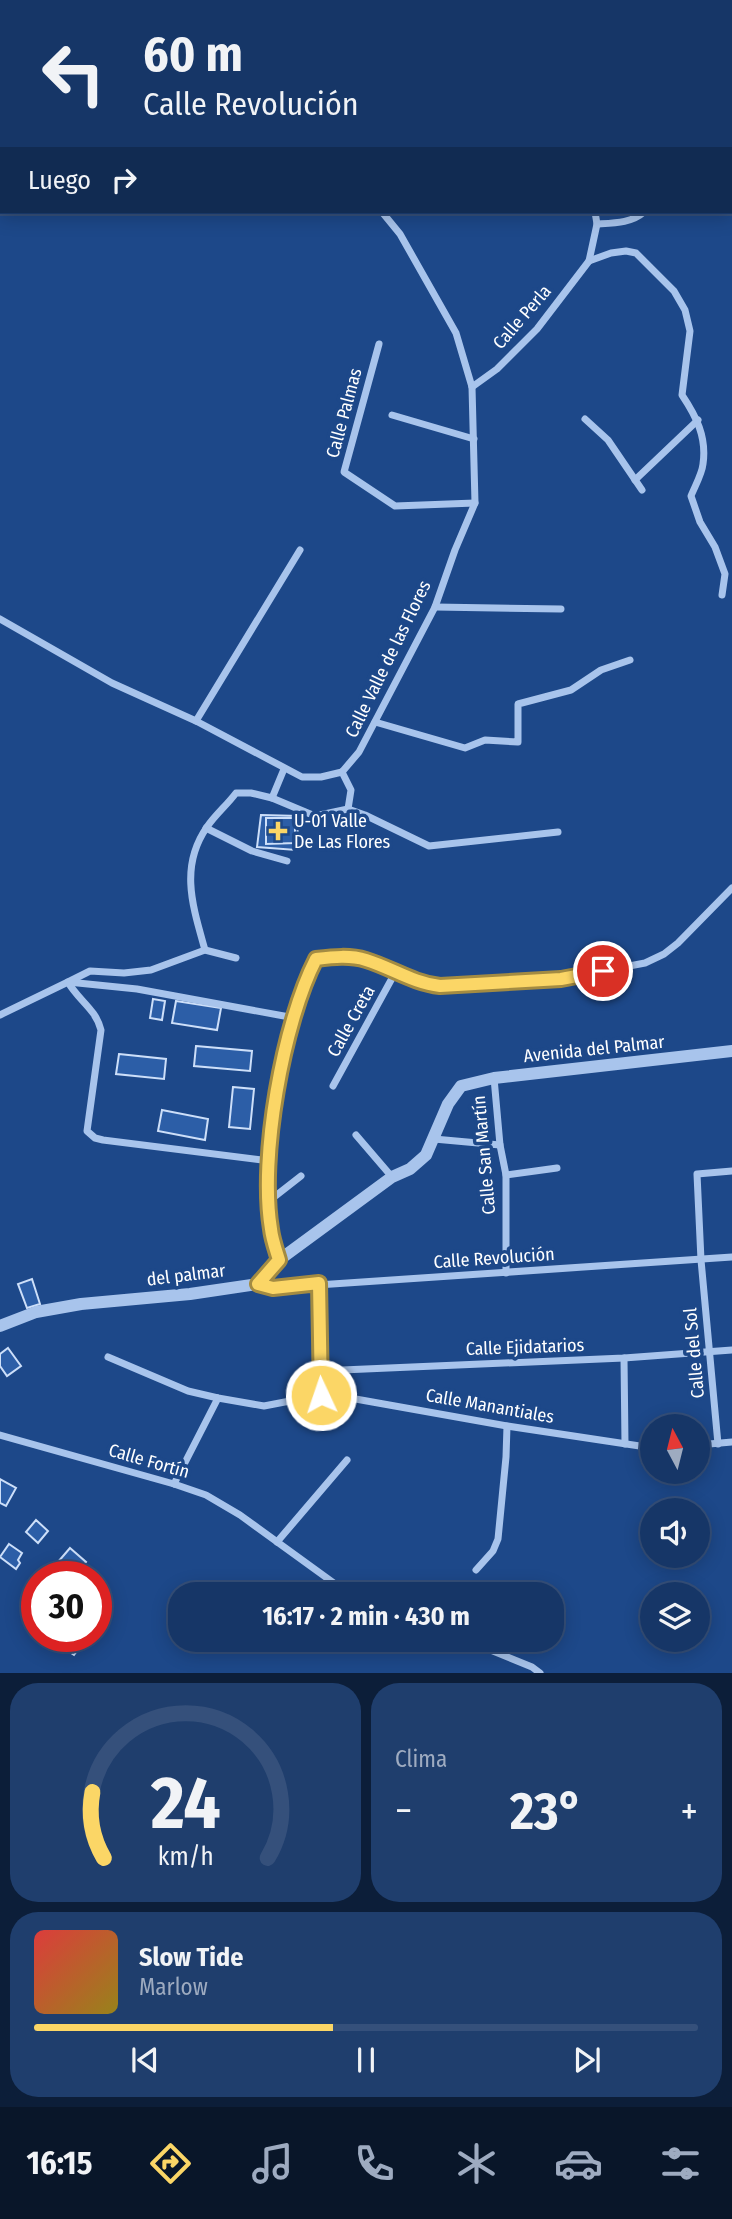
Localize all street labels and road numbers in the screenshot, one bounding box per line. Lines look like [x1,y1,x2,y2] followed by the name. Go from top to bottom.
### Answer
[488,280,556,354] street label: Calle Perla
[321,365,367,460] street label: Calle Palmas
[340,577,436,741] street label: Calle Valle de las Flores
[322,981,380,1061] street label: Calle Creta
[523,1031,666,1067] street label: Avenida del Palmar
[468,1095,500,1215] street label: Calle San Martín
[433,1243,555,1273] street label: Calle Revolución
[145,1259,227,1291] street label: del palmar
[679,1307,709,1399] street label: Calle del Sol
[465,1334,585,1360] street label: Calle Ejidatarios
[424,1384,556,1428] street label: Calle Manantiales
[106,1439,192,1483] street label: Calle Fortín

